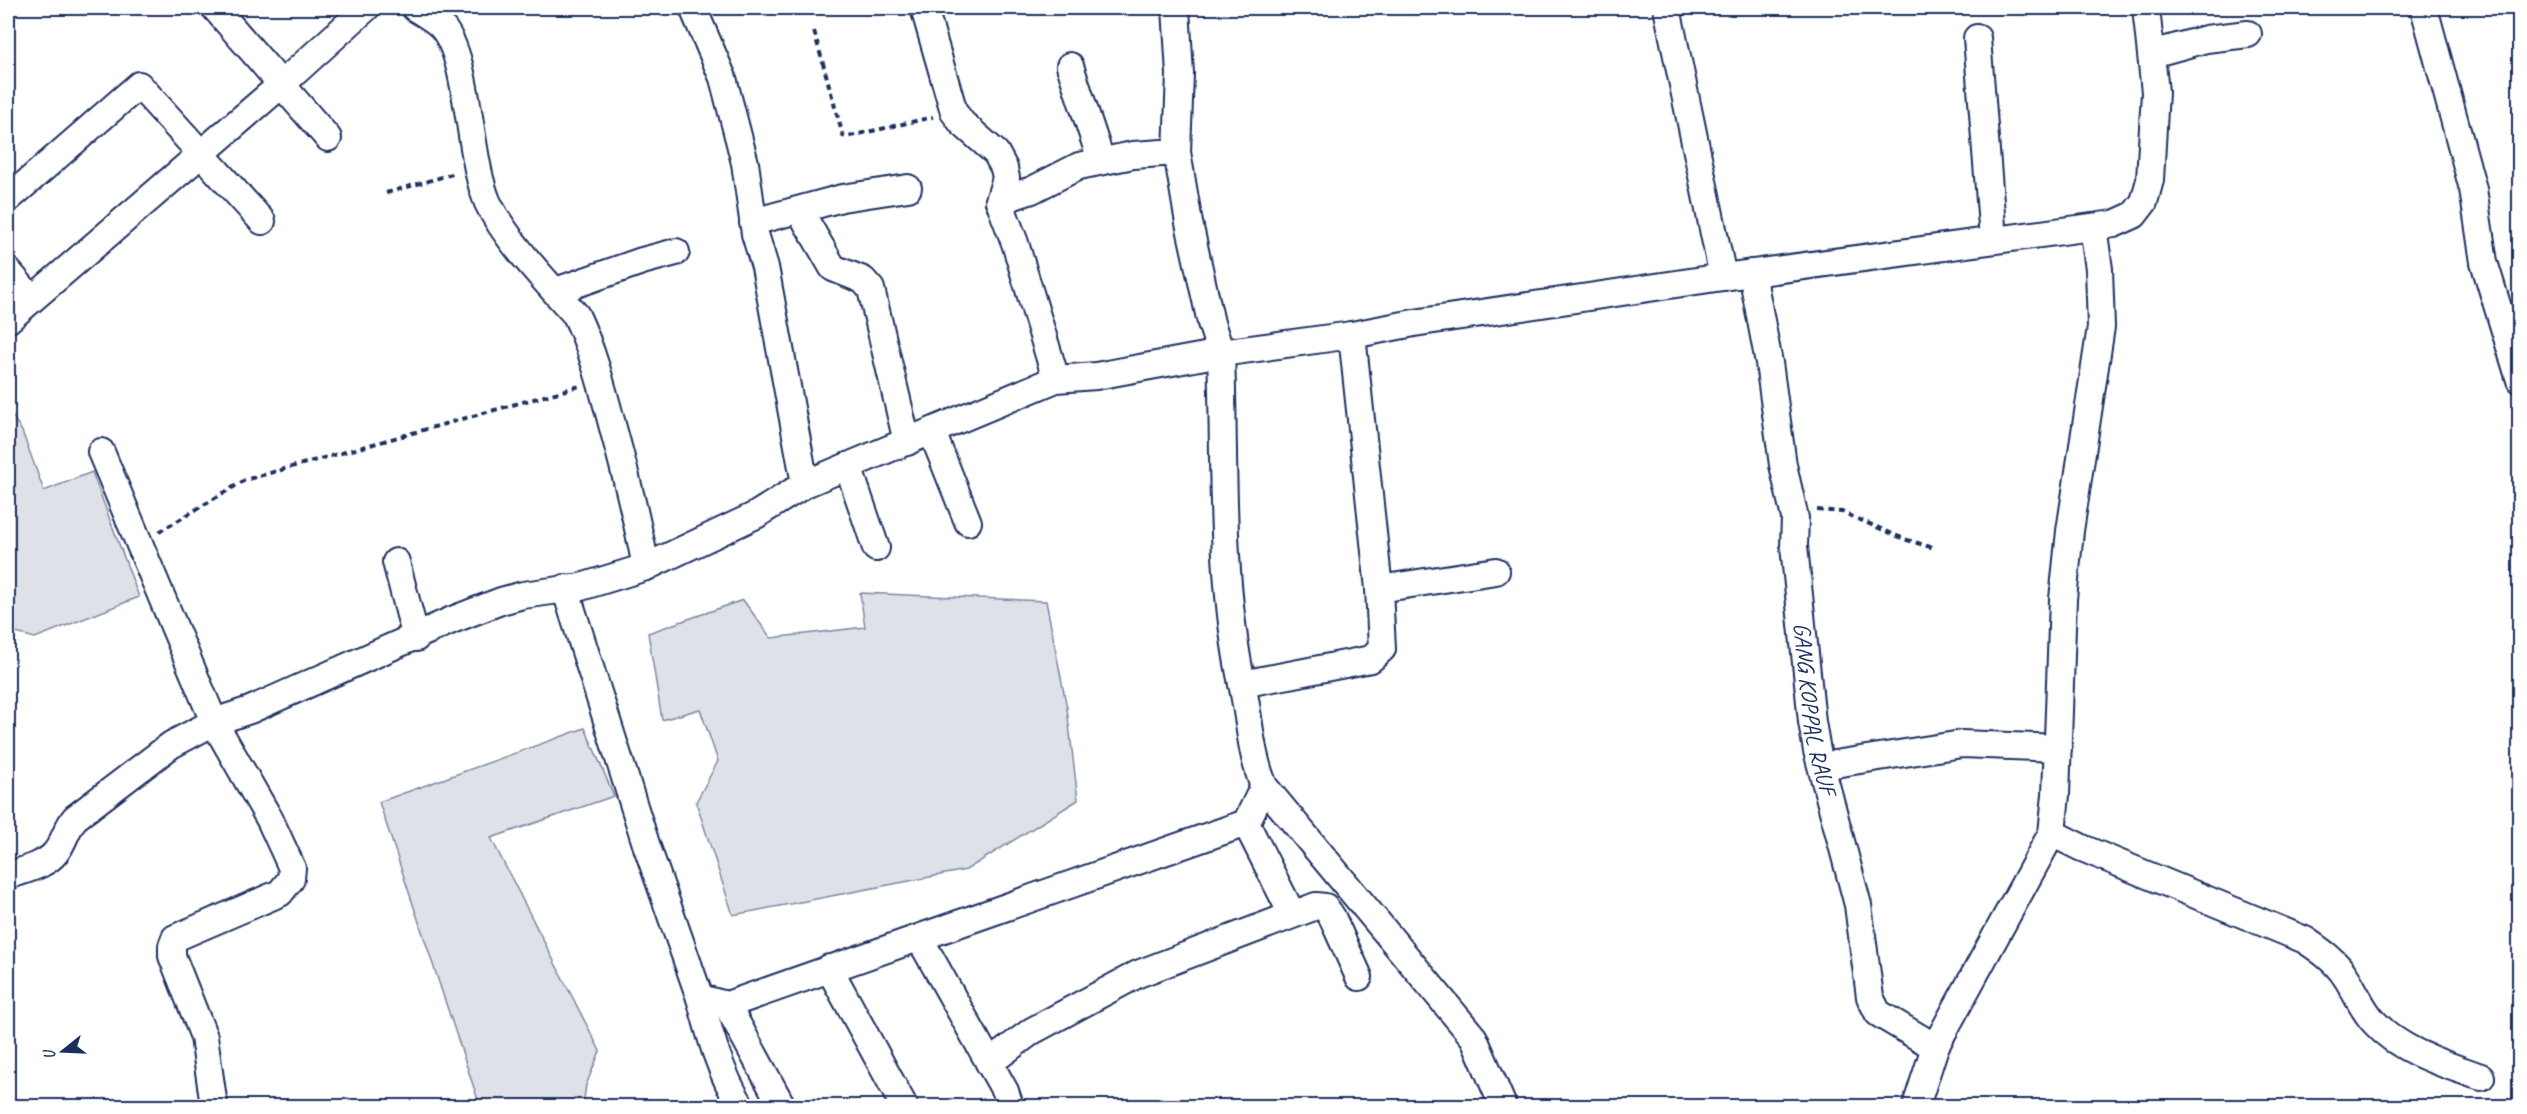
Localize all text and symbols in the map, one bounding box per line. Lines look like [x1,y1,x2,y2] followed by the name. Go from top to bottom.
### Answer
[1787,621,1844,802] street label: GANG KOPPAL RAUF
[33,1021,93,1081] north arrow
[38,1045,60,1062] text: U

